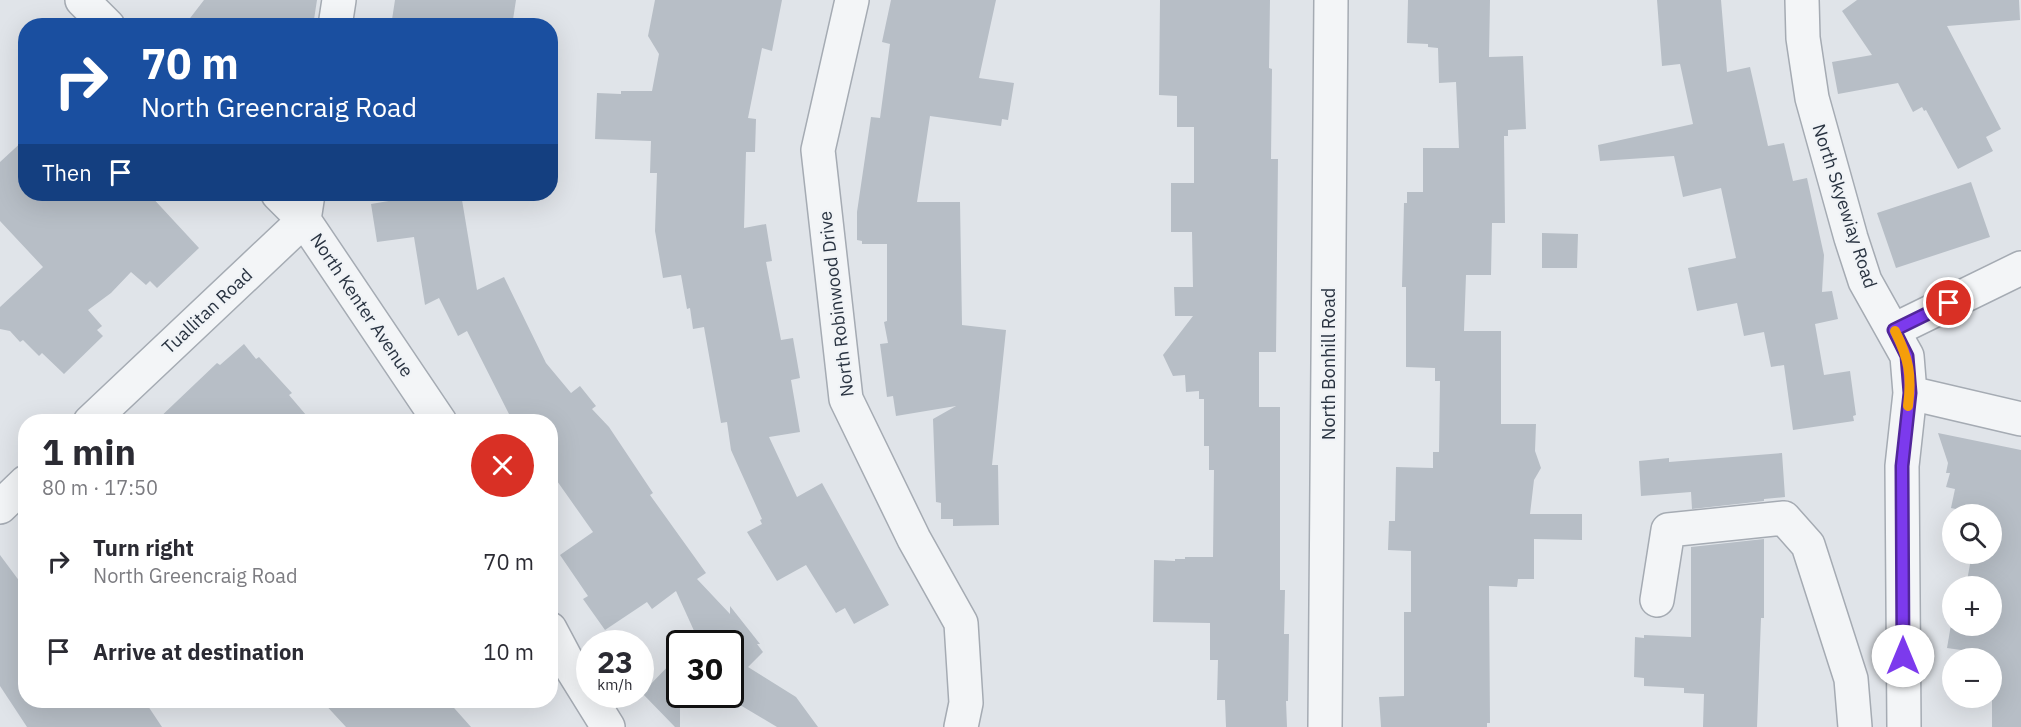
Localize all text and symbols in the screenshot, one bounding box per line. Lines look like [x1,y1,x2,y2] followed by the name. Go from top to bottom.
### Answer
[141,36,239,91] text: 70 m
[42,42,120,120] icon: right
[141,89,417,124] text: North Greencraig Road
[1808,121,1882,291] street label: North Skyewiay Road
[104,156,137,189] icon: arrive
[42,158,92,187] text: Then
[813,210,859,398] street label: North Robinwood Drive
[305,229,419,381] street label: North Kenter Avenue
[157,263,257,359] street label: Tuallitan Road
[1923,277,1974,328] pin
[1932,286,1965,319] icon: arrive
[1317,288,1340,440] street label: North Bonhill Road
[42,428,136,475] text: 1 min
[471,434,534,497] button: close
[42,474,158,501] text: 80 m · 17:50
[1942,504,2002,708] map controls
[1942,504,2002,564] button: search
[93,533,194,562] text: Turn right
[42,545,75,578] icon: right
[483,547,534,576] text: 70 m
[93,562,298,589] text: North Greencraig Road
[1942,576,2002,636] button: +
[1871,624,1935,688] position arrow
[666,630,744,708] speed limit sign: 30
[42,635,75,668] icon: arrive
[93,637,304,666] text: Arrive at destination
[483,637,534,666] text: 10 m
[597,642,633,681] text: 23
[1942,648,2002,708] button: −
[597,675,633,694] text: km/h

